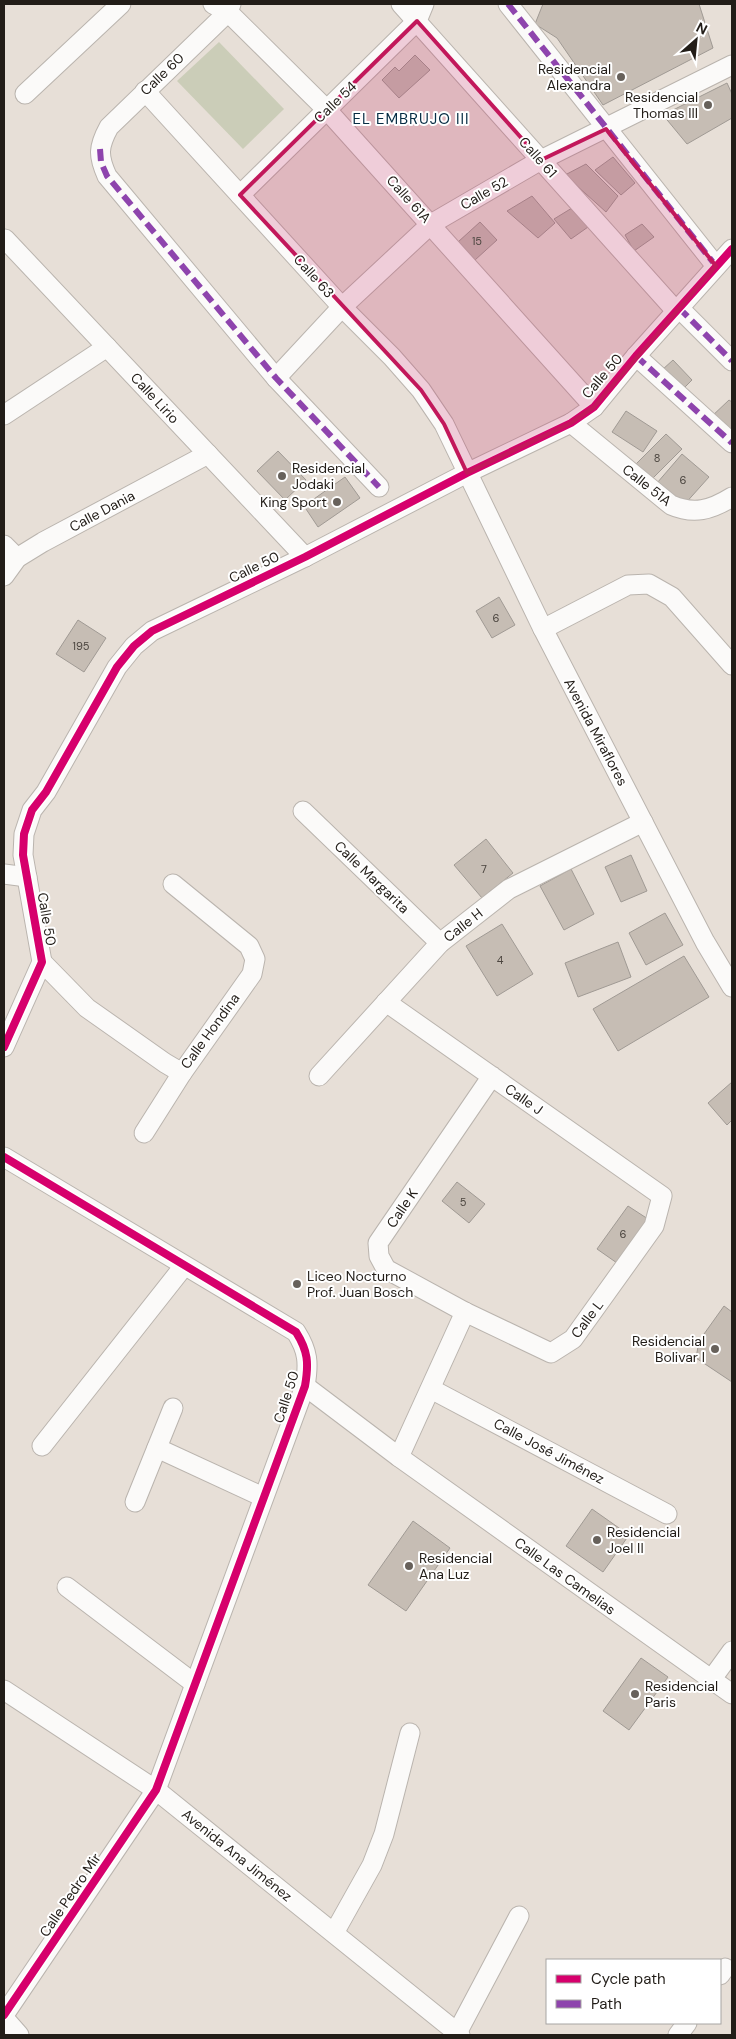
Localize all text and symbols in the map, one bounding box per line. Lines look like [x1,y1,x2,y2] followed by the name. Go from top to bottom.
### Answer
[671,15,721,65] north arrow
[693,18,711,39] text: N
[136,49,188,99] street label: Calle 60
[538,60,611,94] place label: Residencial Alexandra
[615,71,627,83] marker: Residencial Alexandra
[310,77,361,127] street label: Calle 54
[625,88,698,122] place label: Residencial Thomas III
[702,99,714,111] marker: Residencial Thomas III
[353,109,469,129] district label: EL EMBRUJO III
[515,133,561,181] street label: Calle 61
[383,171,435,227] street label: Calle 61A
[457,172,511,214] street label: Calle 52
[472,234,482,248] house number: 15
[290,250,338,302] street label: Calle 63
[578,350,626,402] street label: Calle 50
[127,369,183,427] street label: Calle Lirio
[654,451,660,465] house number: 8
[292,459,365,493] place label: Residencial Jodaki
[619,460,675,510] street label: Calle 51A
[276,470,288,482] marker: Residencial Jodaki
[680,473,687,487] house number: 6
[66,486,138,536] street label: Calle Dania
[260,493,327,511] place label: King Sport
[331,496,343,508] marker: King Sport
[226,547,282,587] street label: Calle 50
[493,611,500,625] house number: 6
[72,639,90,653] house number: 195
[560,675,632,789] street label: Avenida Miraflores
[331,837,413,917] street label: Calle Margarita
[481,862,487,876] house number: 7
[33,891,61,947] street label: Calle 50
[440,904,486,946] street label: Calle H
[497,953,504,967] house number: 4
[176,990,244,1072] street label: Calle Hondina
[501,1079,547,1119] street label: Calle J
[382,1185,422,1231] street label: Calle K
[460,1195,467,1209] house number: 5
[620,1227,627,1241] house number: 6
[307,1267,413,1301] place label: Liceo Nocturno Prof. Juan Bosch
[291,1278,303,1290] marker: Liceo Nocturno Prof. Juan Bosch
[567,1296,607,1342] street label: Calle L
[632,1332,705,1366] place label: Residencial Bolivar I
[709,1343,721,1355] marker: Residencial Bolivar I
[269,1369,303,1425] street label: Calle 50
[491,1414,607,1488] street label: Calle José Jiménez
[607,1523,680,1557] place label: Residencial Joel II
[511,1533,619,1619] street label: Calle Las Camelias
[591,1534,603,1546] marker: Residencial Joel II
[419,1549,492,1583] place label: Residencial Ana Luz
[403,1560,415,1572] marker: Residencial Ana Luz
[645,1677,718,1711] place label: Residencial Paris
[629,1688,641,1700] marker: Residencial Paris
[178,1805,296,1905] street label: Avenida Ana Jiménez
[35,1850,105,1940] street label: Calle Pedro Mir
[546,1959,721,2024] legend
[591,1969,666,1989] text: Cycle path
[591,1994,622,2014] text: Path

